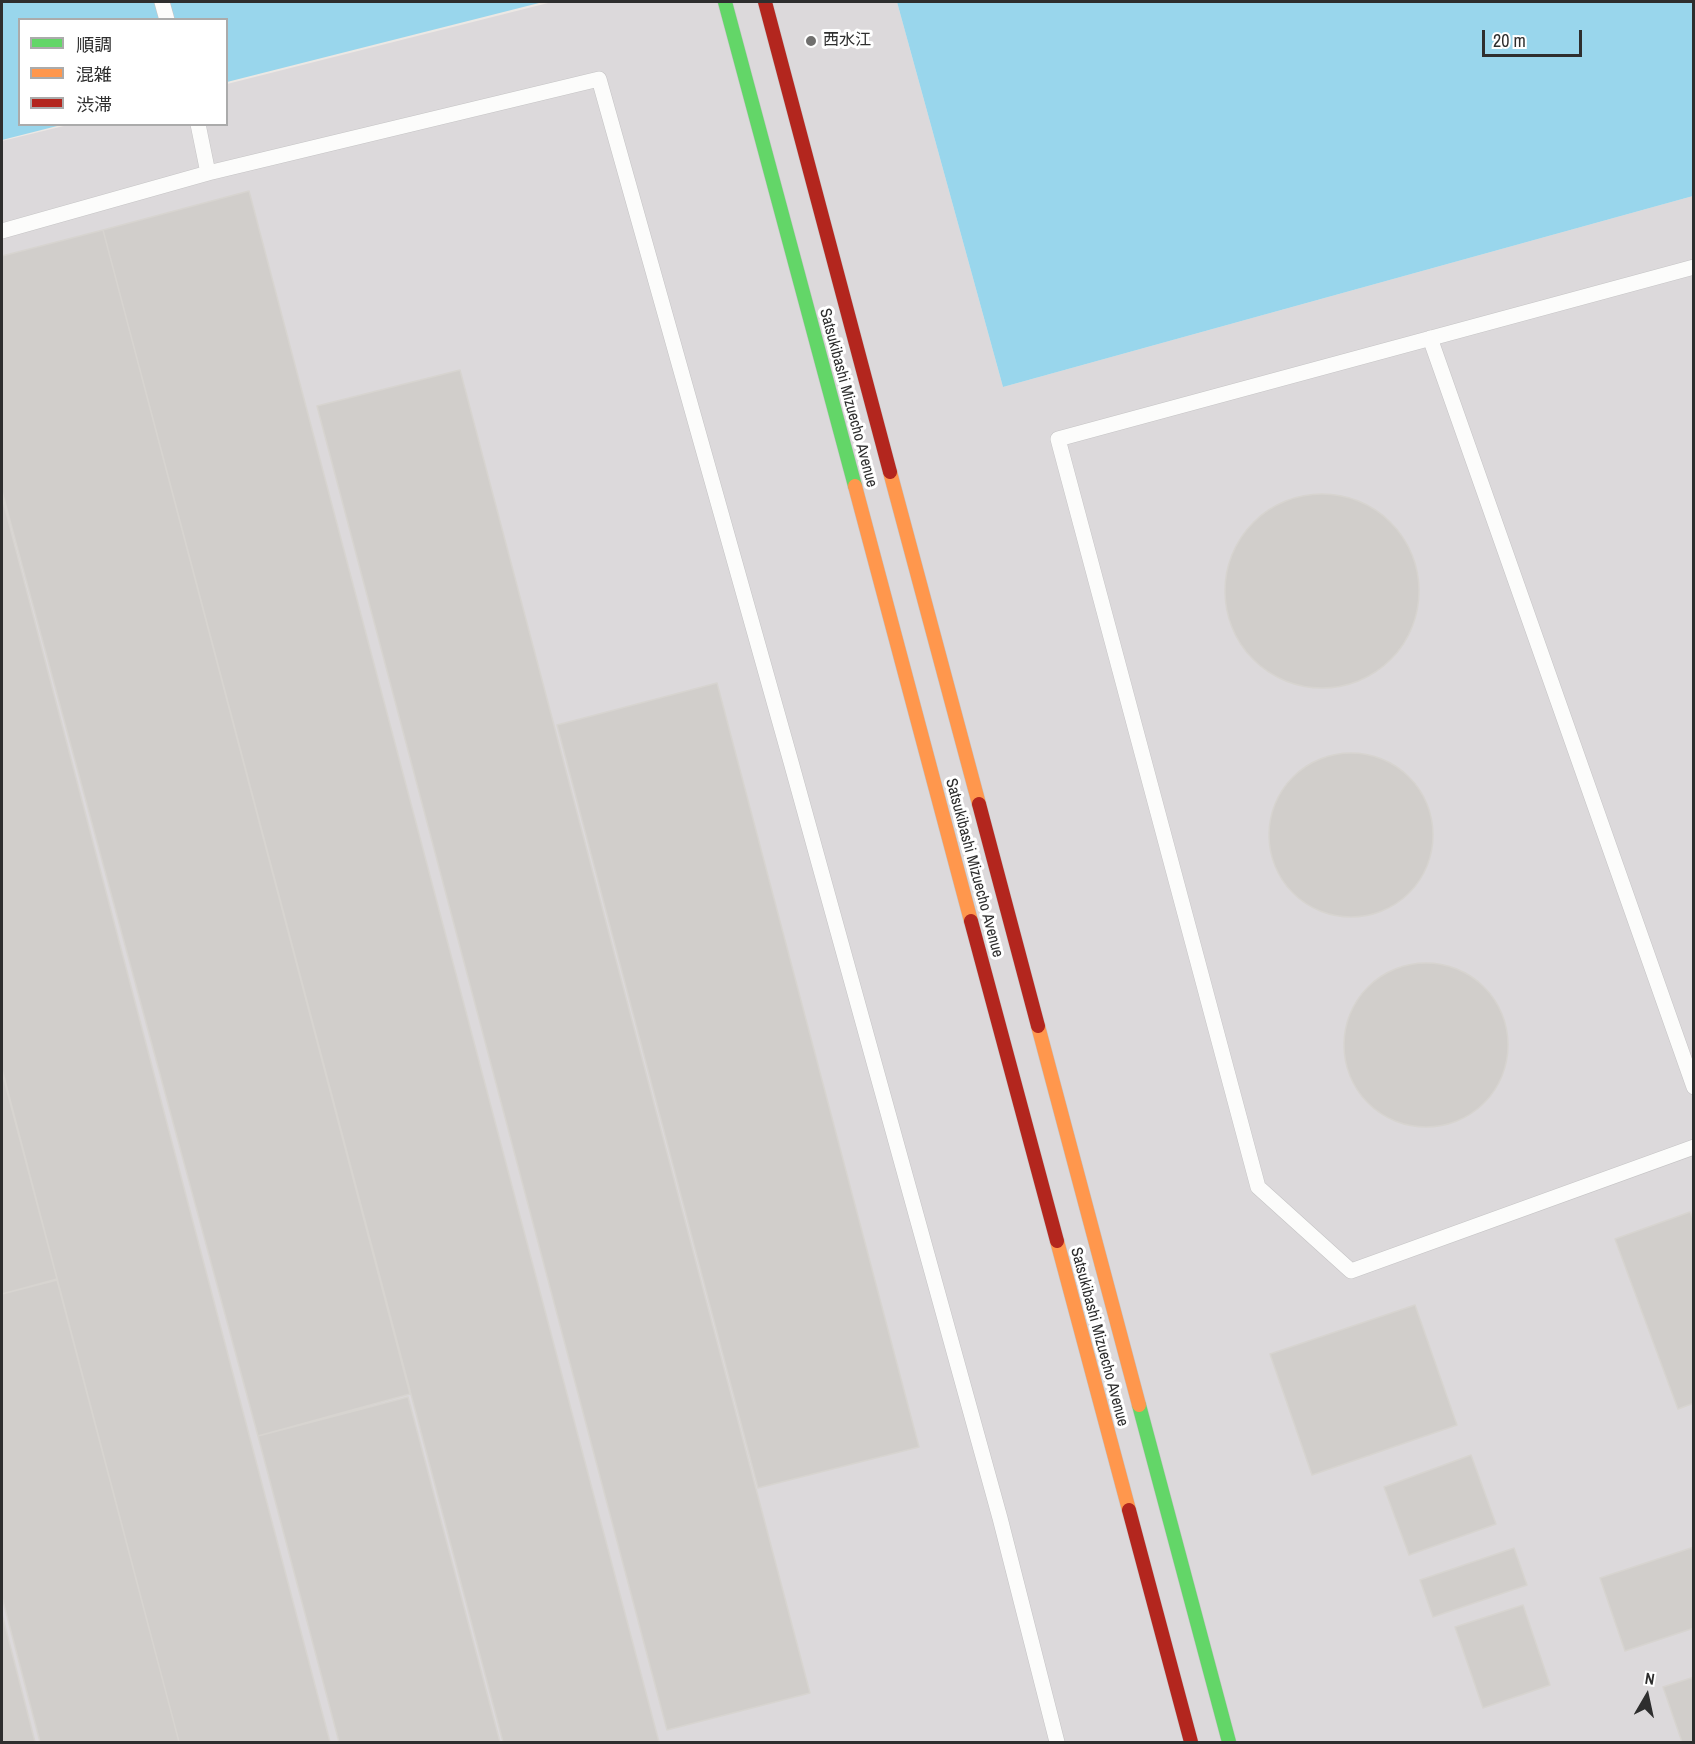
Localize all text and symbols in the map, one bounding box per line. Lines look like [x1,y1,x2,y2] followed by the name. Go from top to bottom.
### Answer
[18,18,228,126] legend
[1485,18,1586,56] scale bar
[1493,28,1526,53] text: 20 m
[823,31,871,51] place label: 西水江
[76,32,112,57] text: 順調
[804,34,818,48] marker: 西水江
[76,62,112,87] text: 混雑
[76,92,112,117] text: 渋滞
[815,307,881,489] street label: Satsukibashi Mizuecho Avenue
[941,777,1007,959] street label: Satsukibashi Mizuecho Avenue
[1066,1246,1132,1428] street label: Satsukibashi Mizuecho Avenue
[1617,1666,1677,1726] north arrow
[1643,1667,1656,1690] text: N

